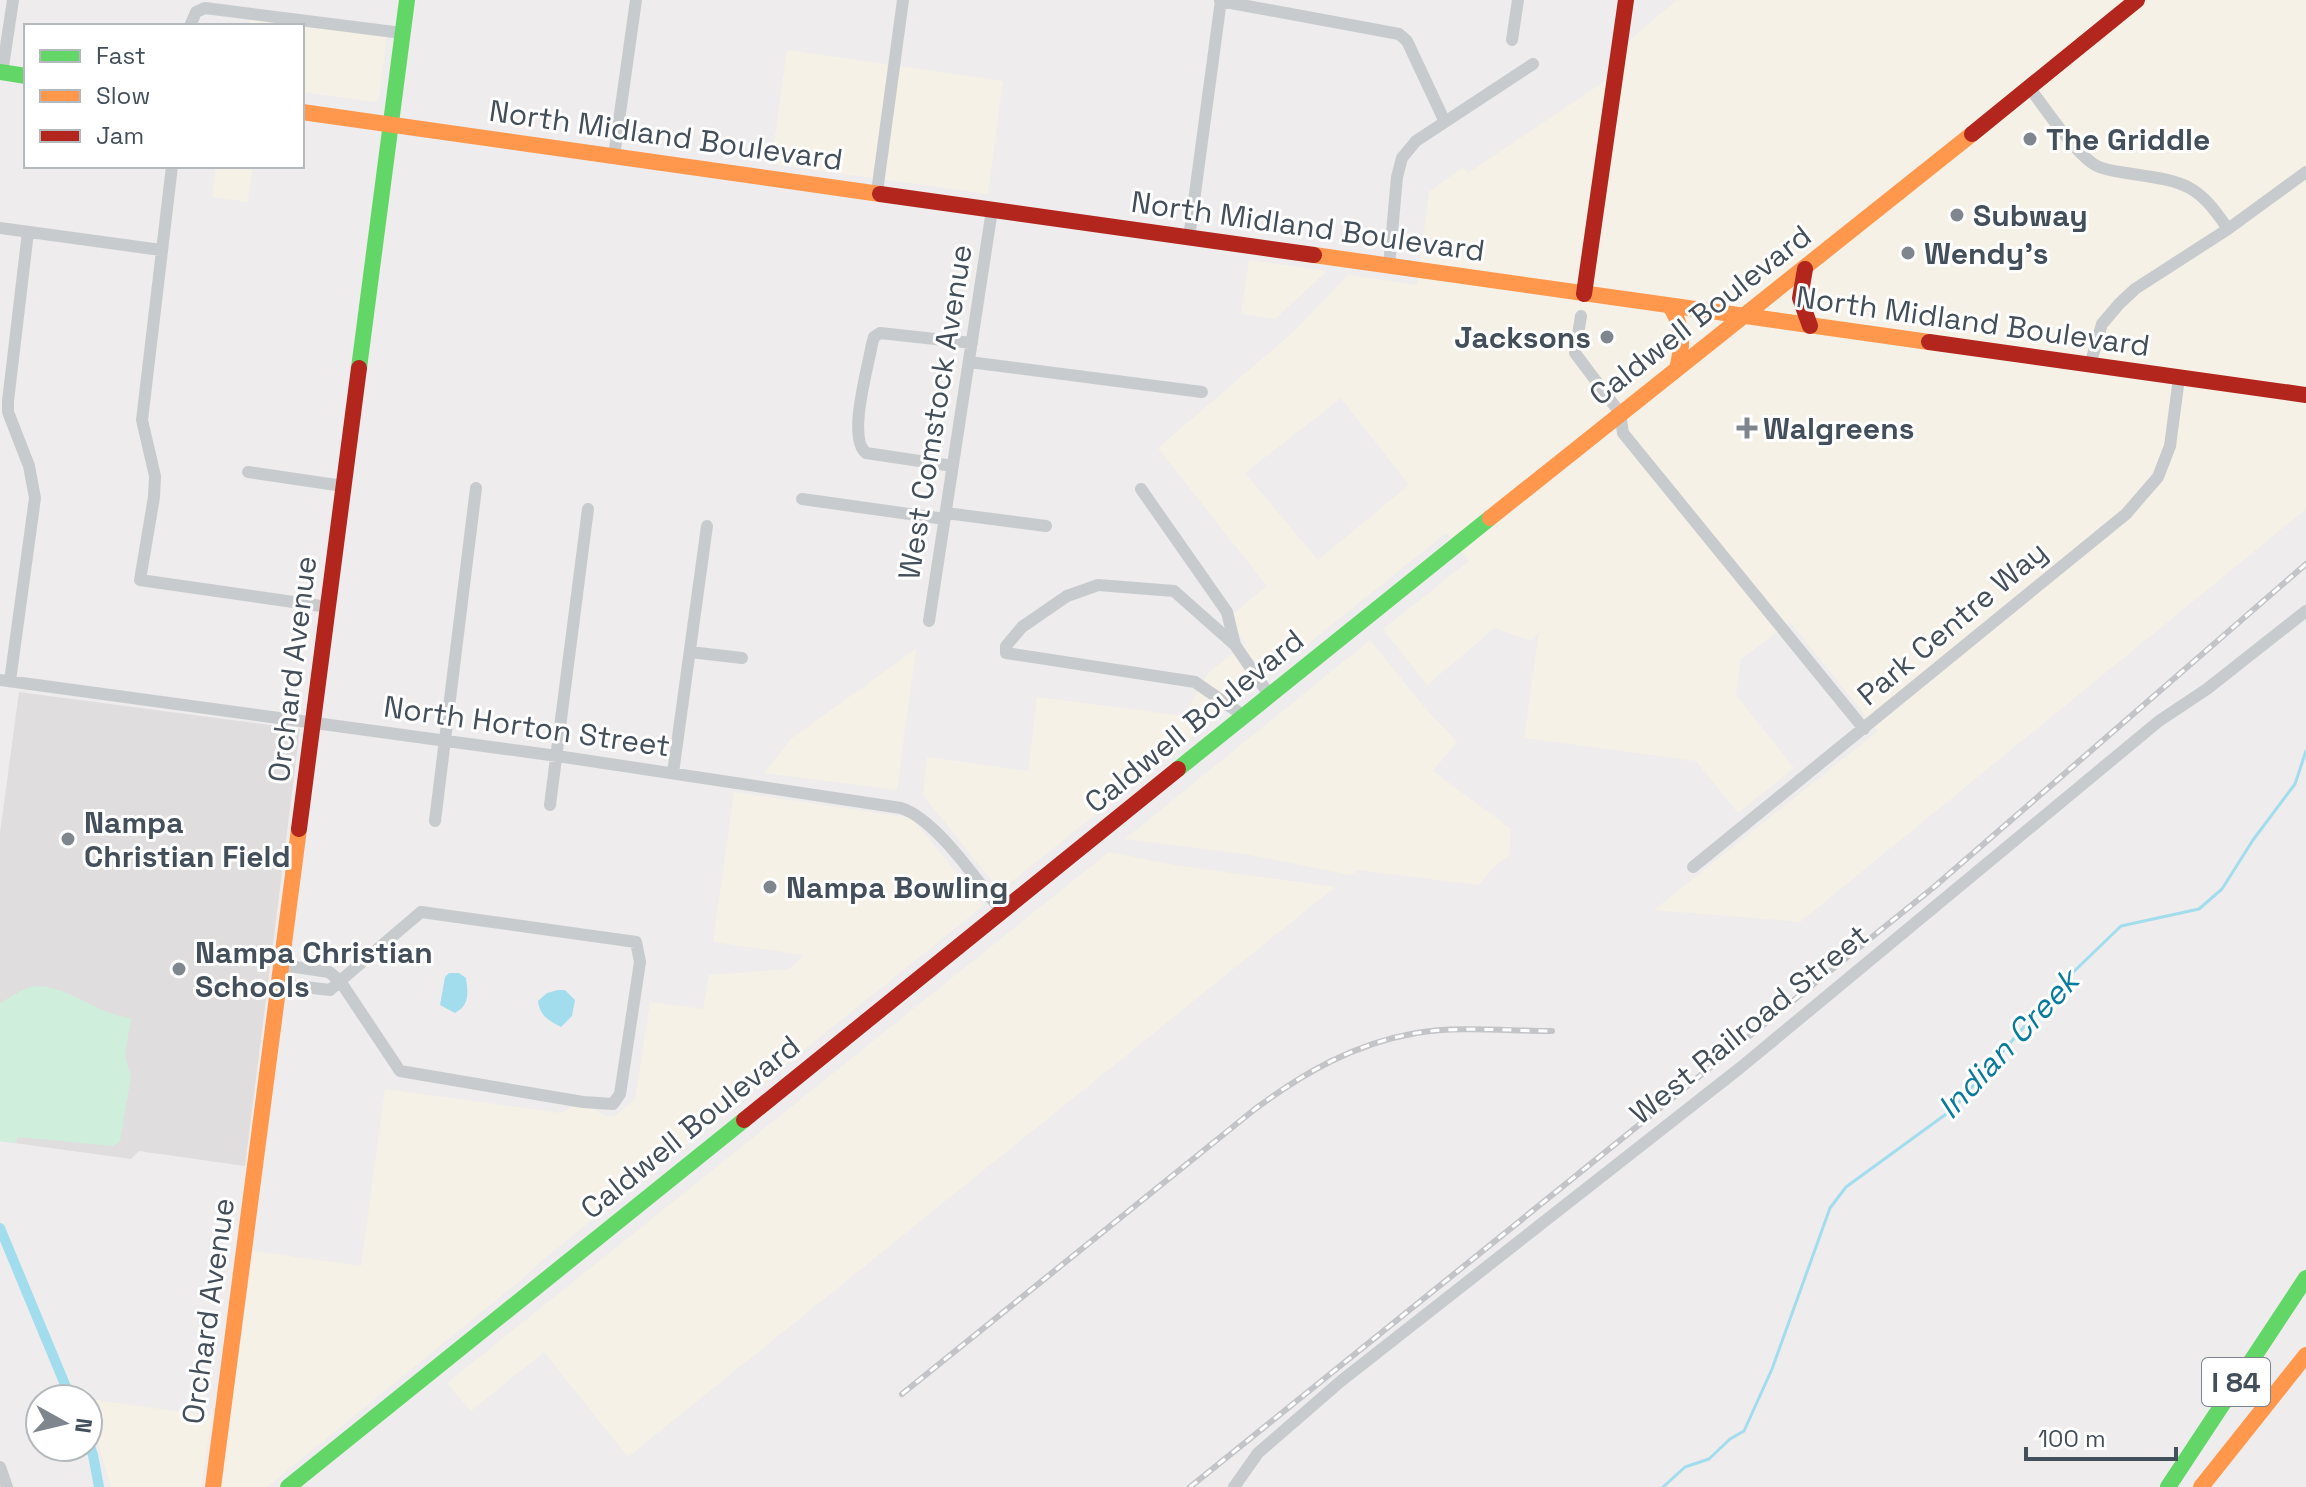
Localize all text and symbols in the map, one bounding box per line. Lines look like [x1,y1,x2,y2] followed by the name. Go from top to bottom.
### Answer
[24,24,304,168] legend
[96,40,146,71] text: Fast
[96,80,150,111] text: Slow
[487,91,845,179] street label: North Midland Boulevard
[96,120,144,151] text: Jam
[2046,120,2210,159] place label: The Griddle
[2021,130,2039,148] marker: The Griddle
[1129,182,1487,270] street label: North Midland Boulevard
[1973,196,2088,235] place label: Subway
[1948,206,1966,224] marker: Subway
[1581,216,1819,414] street label: Caldwell Boulevard
[1924,234,2048,273] place label: Wendy's
[889,242,981,582] street label: West Comstock Avenue
[1899,244,1917,262] marker: Wendy's
[1794,277,2152,365] street label: North Midland Boulevard
[1454,318,1591,357] place label: Jacksons
[1598,328,1616,346] marker: Jacksons
[1763,409,1914,448] place label: Walgreens
[1738,419,1756,437] marker: Walgreens
[1849,532,2055,714] street label: Park Centre Way
[259,554,325,784] street label: Orchard Avenue
[1076,620,1312,822] street label: Caldwell Boulevard
[381,687,673,765] street label: North Horton Street
[84,803,291,876] place label: Nampa Christian Field
[59,830,77,848] marker: Nampa Christian Field
[786,868,1008,907] place label: Nampa Bowling
[761,878,779,896] marker: Nampa Bowling
[1622,916,1876,1132] street label: West Railroad Street
[195,933,433,1006] place label: Nampa Christian Schools
[1929,958,2090,1127] water label: Indian Creek
[170,960,188,978] marker: Nampa Christian Schools
[572,1026,808,1228] street label: Caldwell Boulevard
[173,1196,243,1426] street label: Orchard Avenue
[2202,1358,2270,1406] road number: I 84
[24,1383,104,1463] north arrow
[2026,1411,2176,1461] scale bar
[69,1417,99,1435] text: N
[2038,1423,2106,1454] text: 100 m

